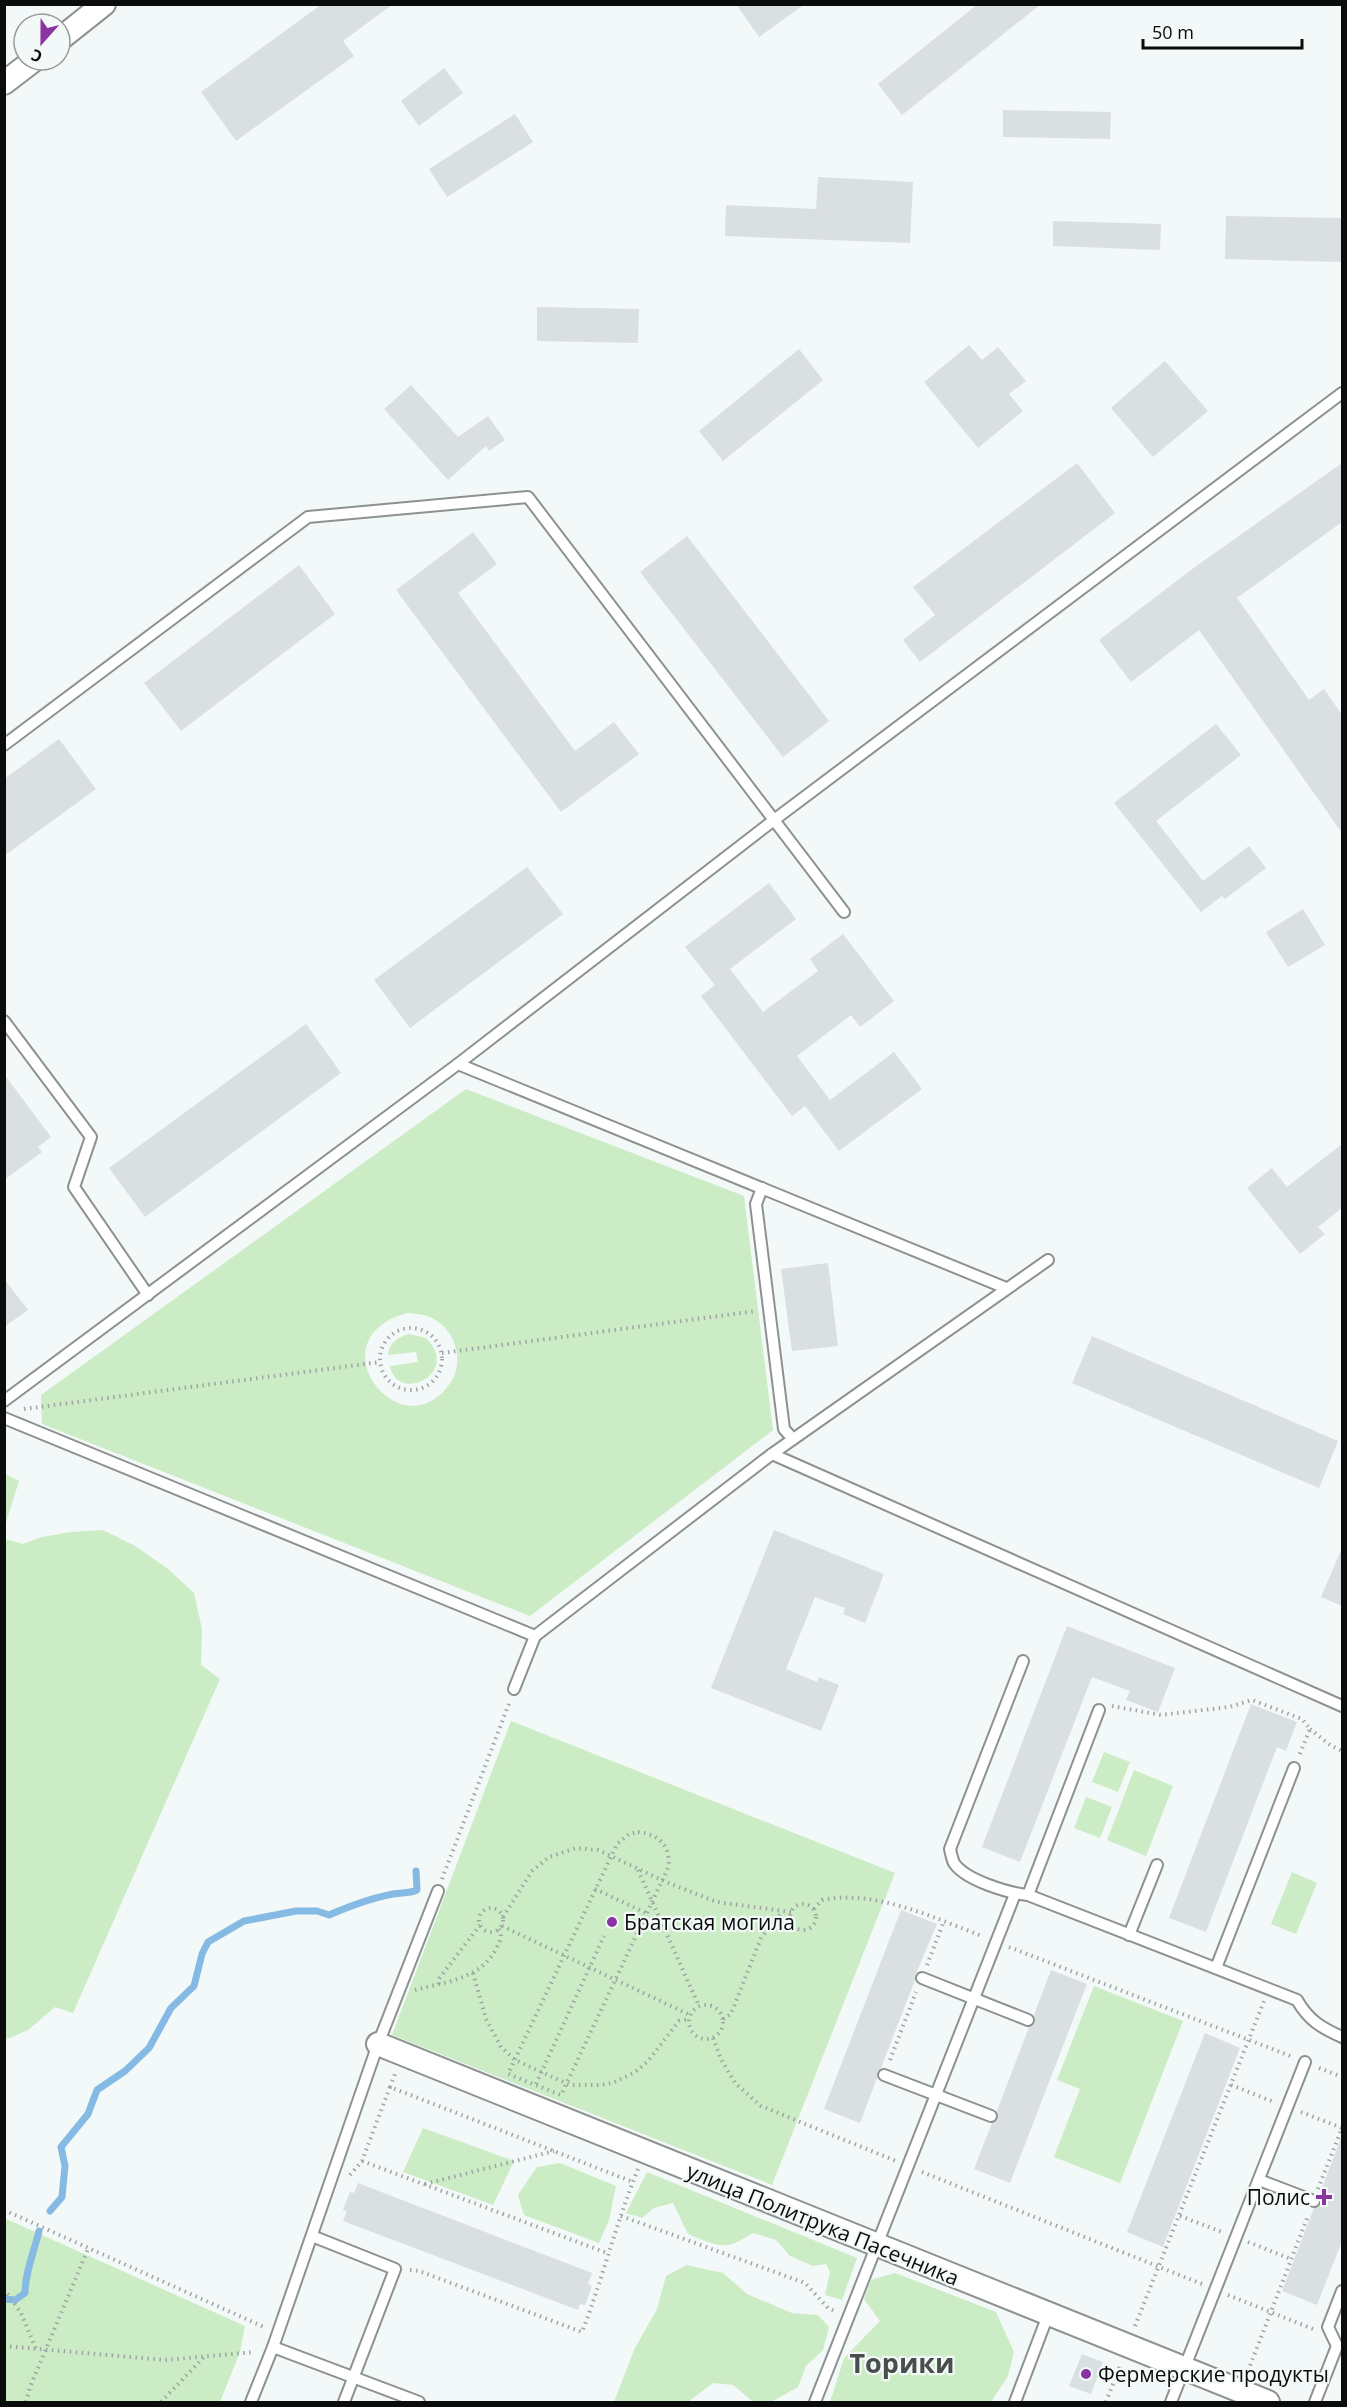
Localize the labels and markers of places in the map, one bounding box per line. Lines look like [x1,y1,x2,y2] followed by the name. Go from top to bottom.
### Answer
[624,1908,795,1936] place label: Братская могила
[605,1915,619,1929] marker: Братская могила
[1247,2183,1310,2211] place label: Полис
[1315,2188,1333,2206] marker: Полис
[1098,2360,1329,2388] place label: Фермерские продукты
[1079,2367,1093,2381] marker: Фермерские продукты

